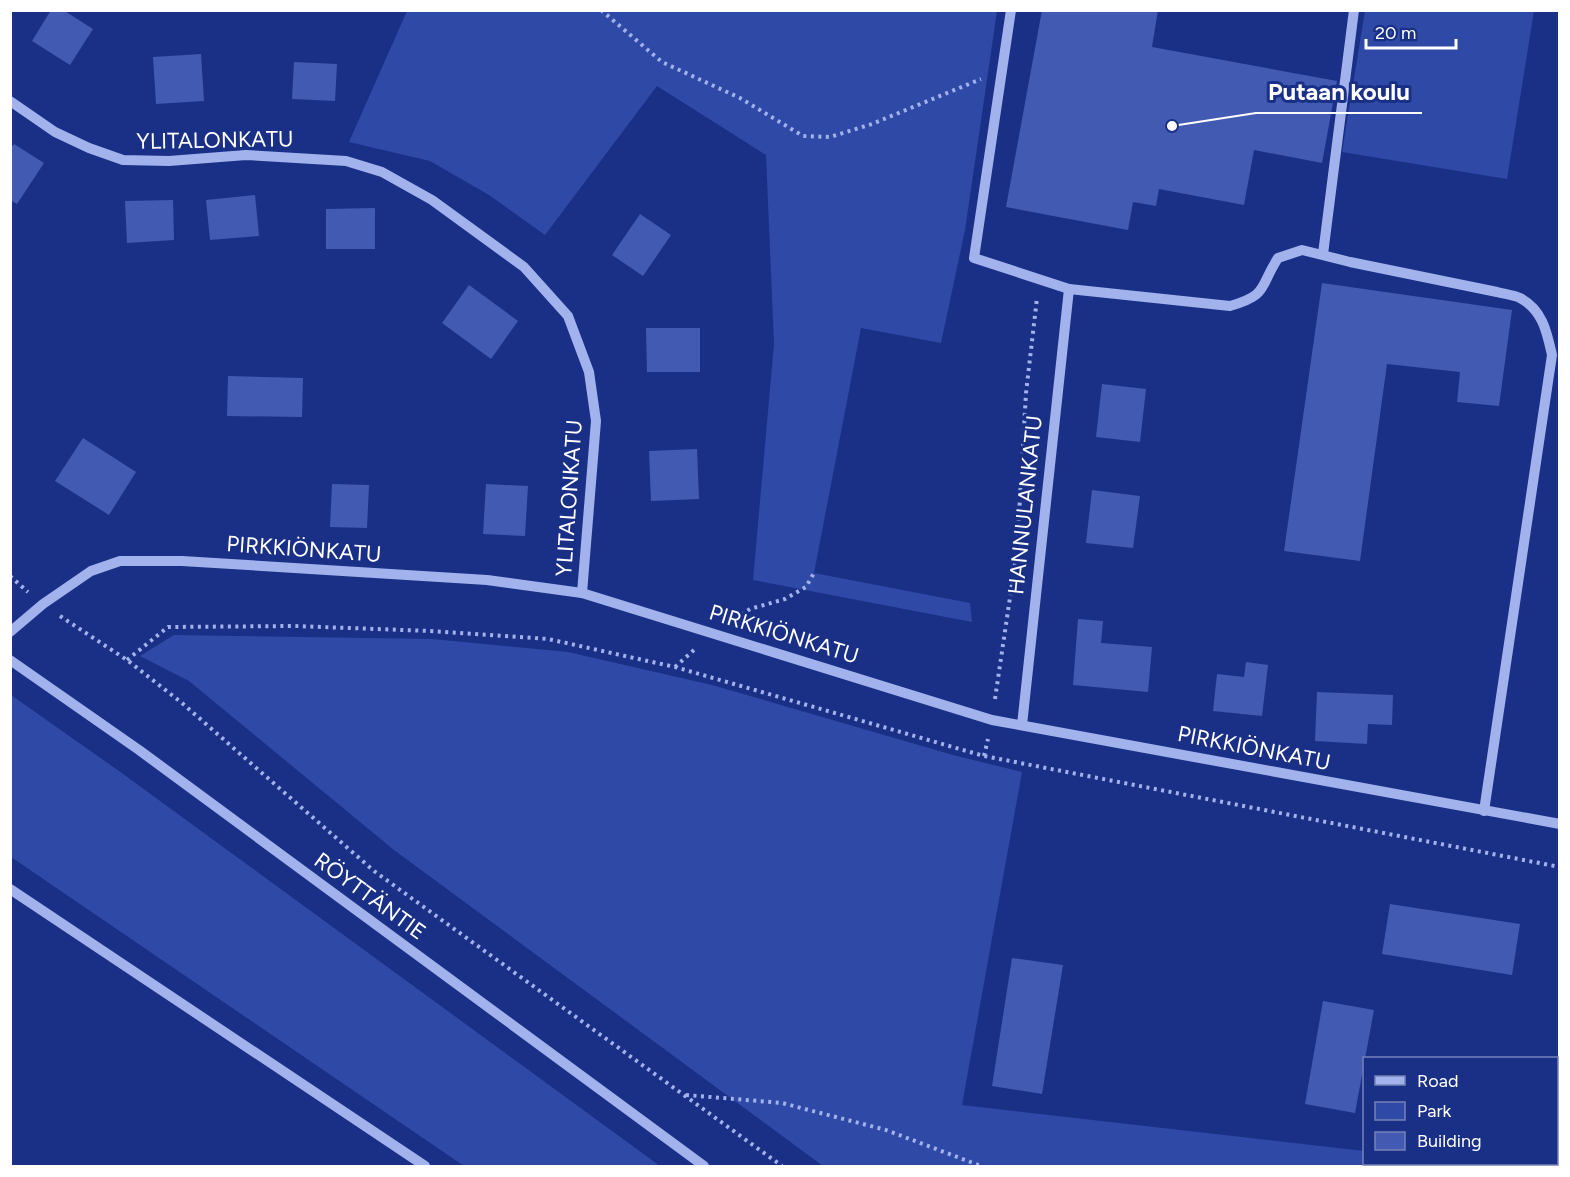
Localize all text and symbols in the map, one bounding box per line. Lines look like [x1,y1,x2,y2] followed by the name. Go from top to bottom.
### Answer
[1366,12,1456,50] scale bar
[1375,22,1416,44] text: 20 m
[1256,71,1422,113] callout: Putaan koulu
[1268,77,1410,106] text: Putaan koulu
[136,125,294,155] street label: YLITALONKATU
[1002,414,1048,596] street label: HANNULANKATU
[550,419,588,577] street label: YLITALONKATU
[226,530,382,568] street label: PIRKKIÖNKATU
[706,598,862,670] street label: PIRKKIÖNKATU
[1175,720,1333,776] street label: PIRKKIÖNKATU
[309,846,431,946] street label: RÖYTTÄNTIE
[1363,1057,1558,1165] legend
[1417,1070,1458,1092] text: Road
[1417,1100,1452,1122] text: Park
[1417,1130,1482,1152] text: Building

